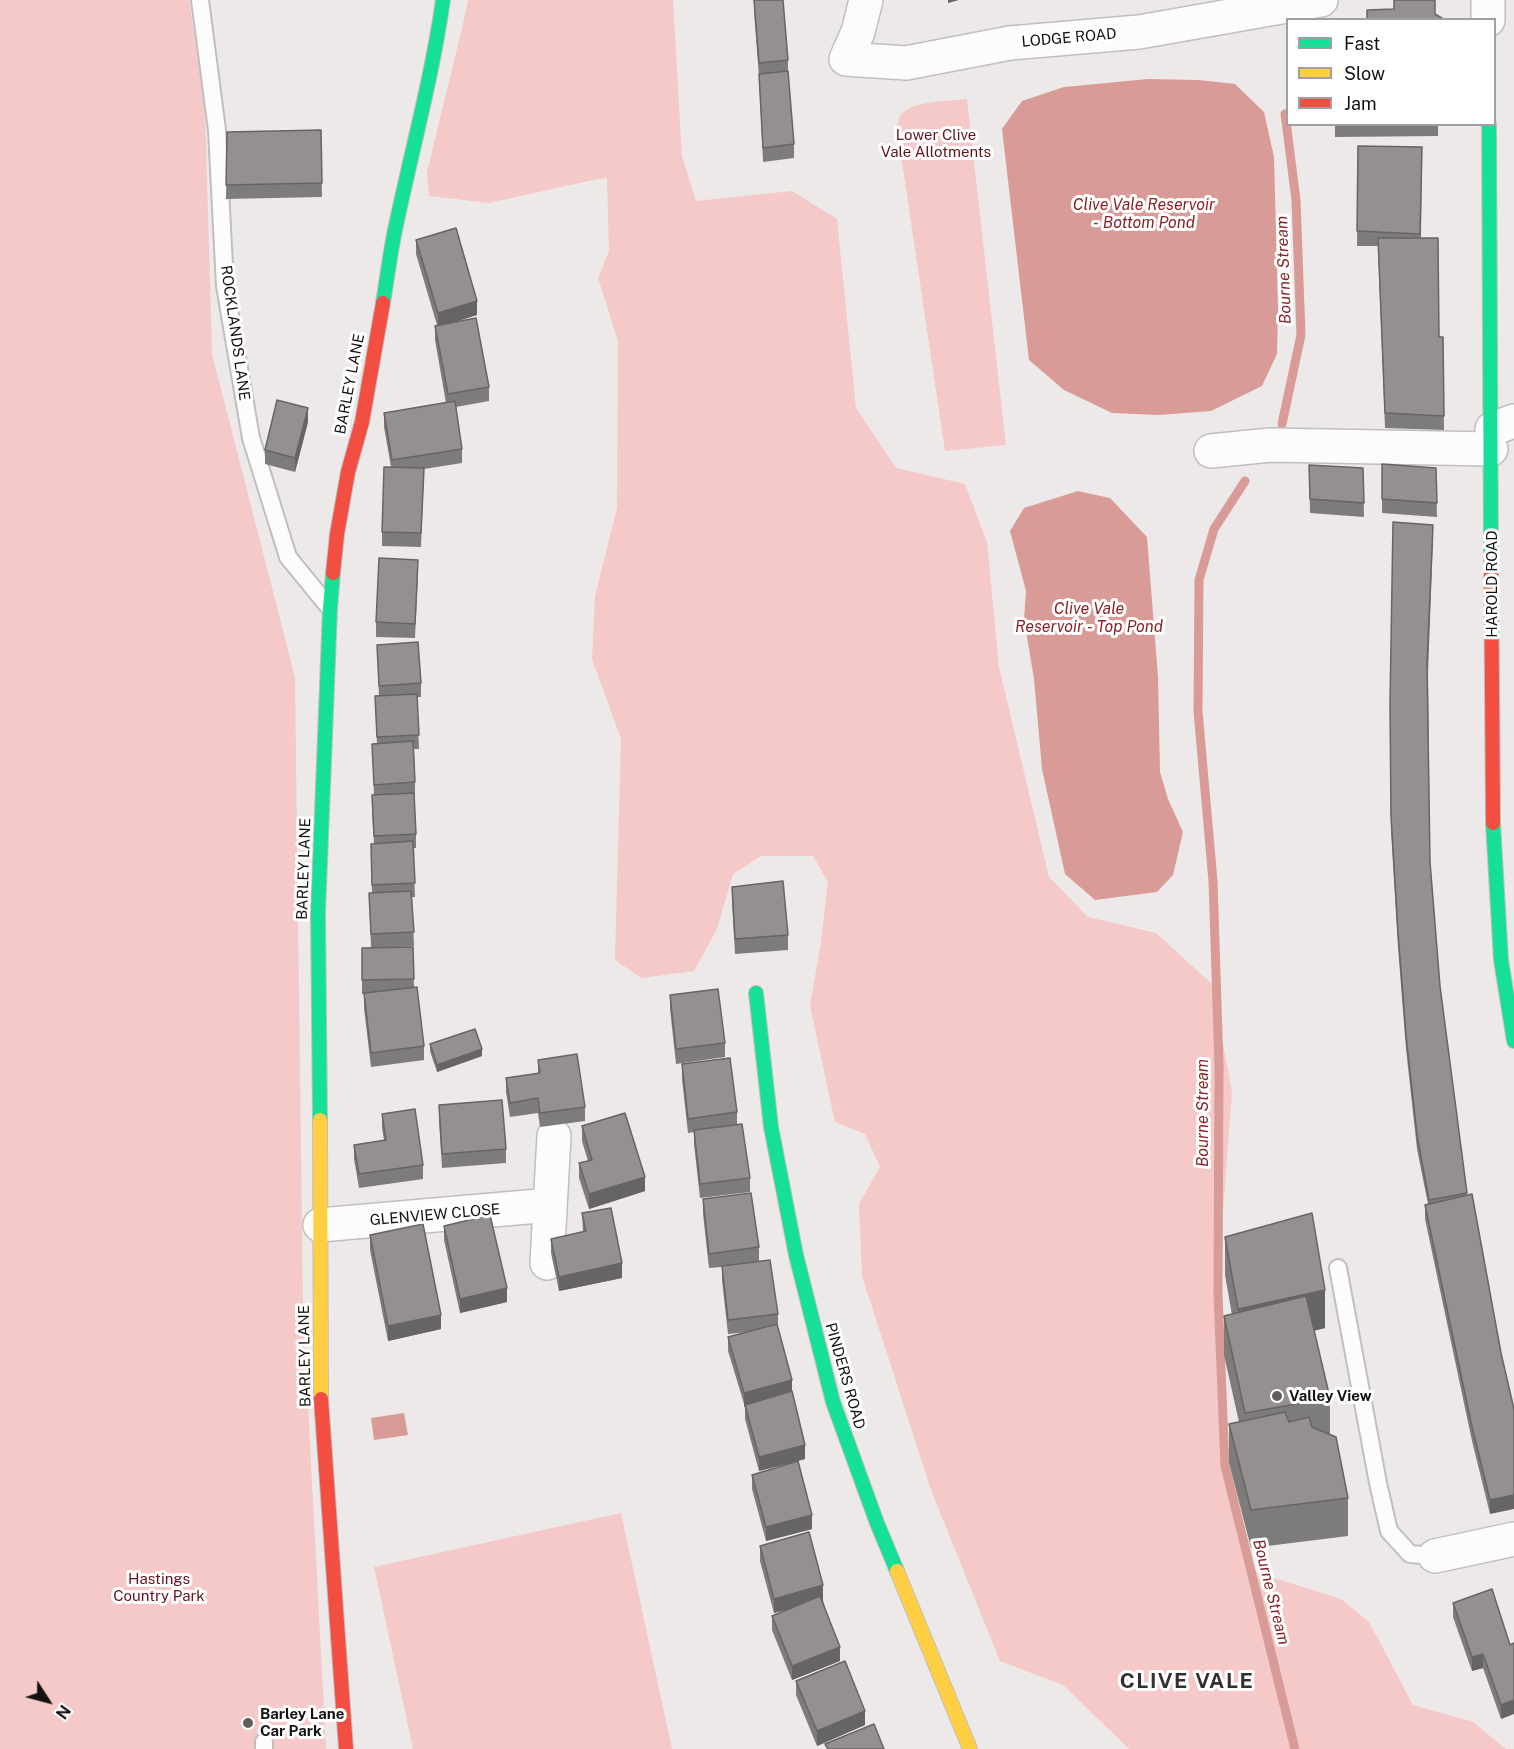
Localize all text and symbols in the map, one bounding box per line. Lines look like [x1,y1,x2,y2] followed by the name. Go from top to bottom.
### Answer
[1286,18,1496,126] legend
[1021,25,1117,51] street label: LODGE ROAD
[1344,33,1380,54] text: Fast
[1344,63,1385,84] text: Slow
[1344,93,1377,114] text: Jam
[881,126,991,161] park label: Lower Clive Vale Allotments
[1073,195,1215,233] water label: Clive Vale Reservoir - Bottom Pond
[1273,216,1295,324] water label: Bourne Stream
[217,264,253,402] street label: ROCKLANDS LANE
[331,332,369,436] street label: BARLEY LANE
[1483,530,1501,638] street label: HAROLD ROAD
[1015,599,1163,637] water label: Clive Vale Reservoir - Top Pond
[293,818,315,920] street label: BARLEY LANE
[1193,1059,1213,1167] water label: Bourne Stream
[369,1200,501,1230] street label: GLENVIEW CLOSE
[295,1305,315,1407] street label: BARLEY LANE
[821,1321,869,1431] street label: PINDERS ROAD
[1289,1387,1372,1405] place label: Valley View
[1270,1389,1284,1403] marker: Valley View
[1249,1537,1293,1647] water label: Bourne Stream
[113,1570,205,1605] park label: Hastings Country Park
[1120,1669,1254,1695] district label: CLIVE VALE
[18,1671,78,1731] north arrow
[52,1701,74,1723] text: N
[260,1705,344,1740] place label: Barley Lane Car Park
[241,1716,255,1730] marker: Barley Lane Car Park

